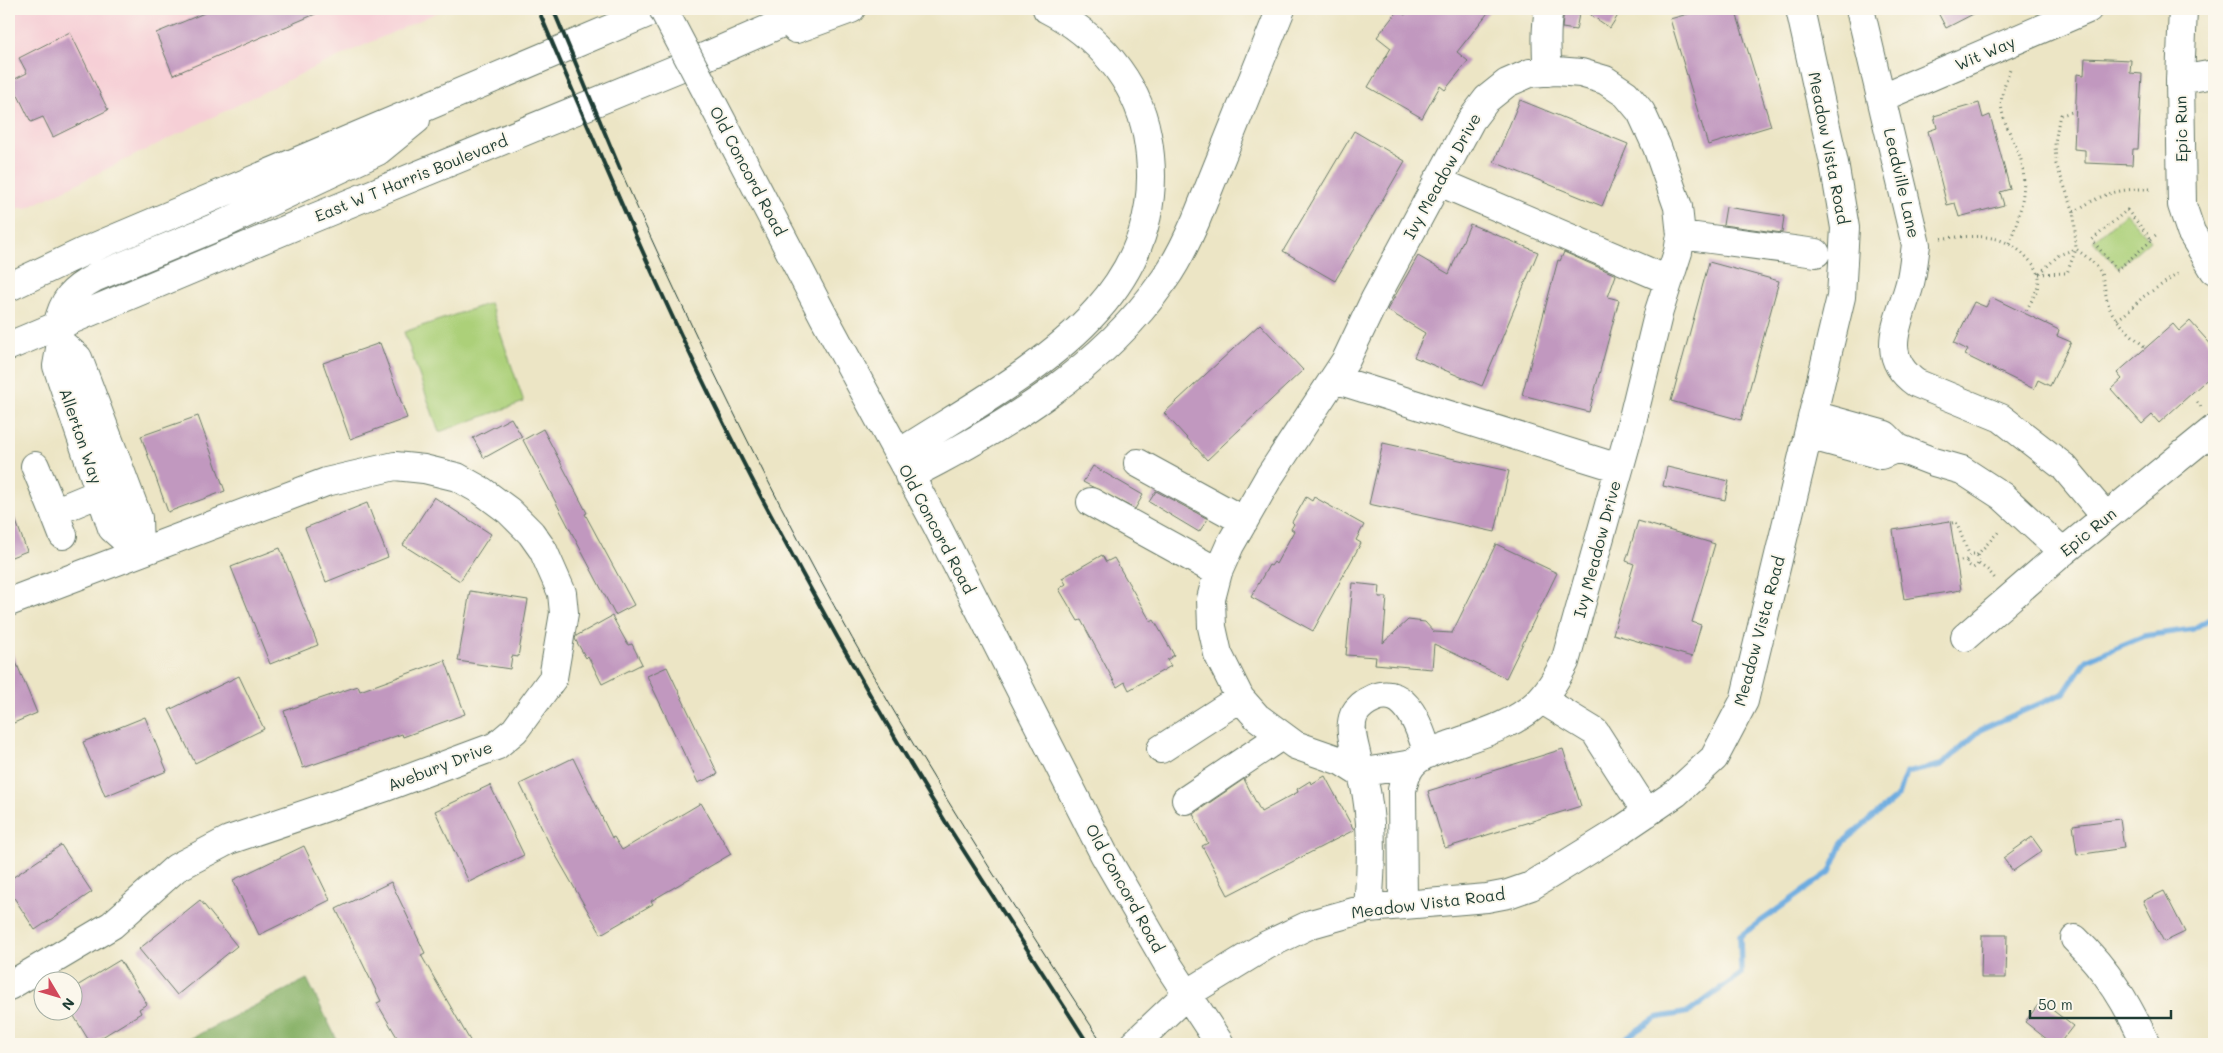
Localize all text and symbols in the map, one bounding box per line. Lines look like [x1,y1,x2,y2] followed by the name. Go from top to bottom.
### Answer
[1951,30,2018,75] street label: Wit Way
[1804,70,1855,226] street label: Meadow Vista Road
[2169,96,2192,162] street label: Epic Run
[705,102,791,239] street label: Old Concord Road
[1398,109,1485,243] street label: Ivy Meadow Drive
[1880,126,1925,240] street label: Leadville Lane
[311,129,510,226] street label: East W T Harris Boulevard
[55,385,108,486] street label: Allerton Way
[894,460,980,597] street label: Old Concord Road
[1568,478,1625,620] street label: Ivy Meadow Drive
[2055,503,2120,561] street label: Epic Run
[1728,553,1789,708] street label: Meadow Vista Road
[384,736,495,795] street label: Avebury Drive
[1081,820,1169,956] street label: Old Concord Road
[1350,883,1506,922] street label: Meadow Vista Road
[32,970,82,1020] north arrow
[2030,988,2172,1020] scale bar
[58,994,79,1014] text: N
[2038,994,2073,1014] text: 50 m

